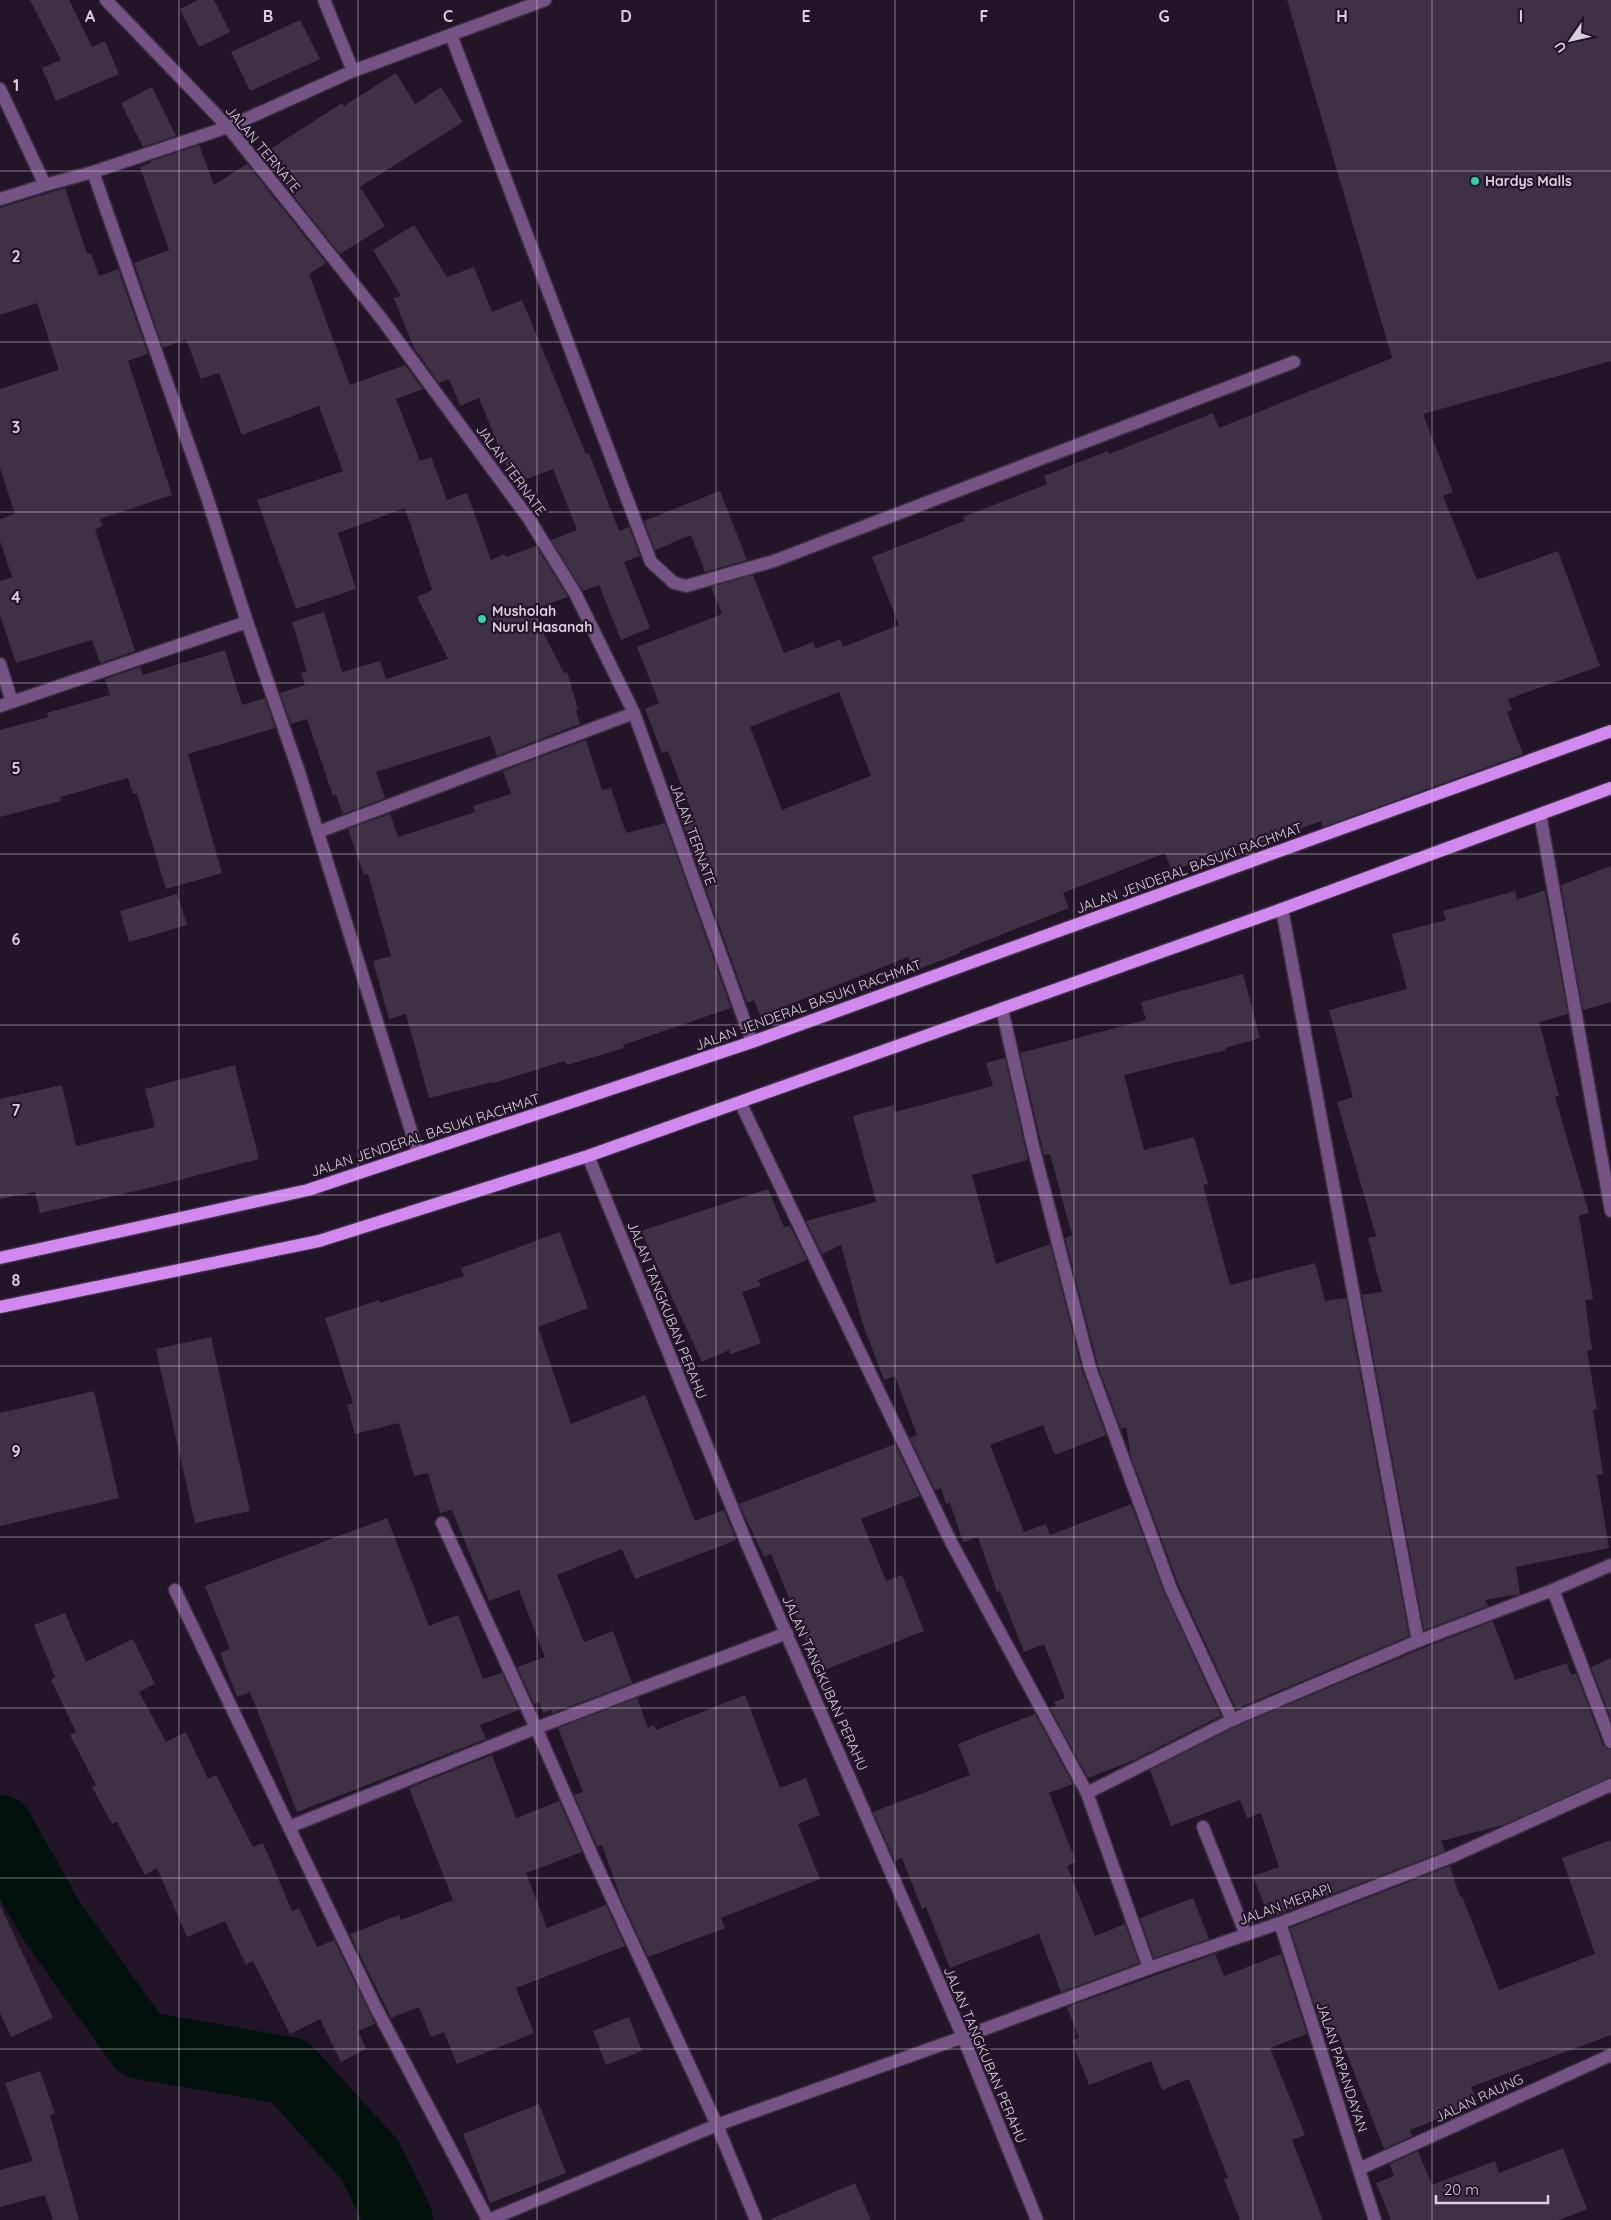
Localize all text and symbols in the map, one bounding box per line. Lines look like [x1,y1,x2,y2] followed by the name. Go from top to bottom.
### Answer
[85,6,96,26] text: A
[263,6,273,26] text: B
[443,6,453,26] text: C
[620,6,632,26] text: D
[801,6,811,26] text: E
[980,6,989,26] text: F
[1158,6,1170,26] text: G
[1336,6,1348,26] text: H
[1519,6,1523,26] text: I
[1546,15,1596,65] north arrow
[1550,38,1570,56] text: U
[13,75,19,95] text: 1
[221,102,305,196] street label: JALAN TERNATE
[1485,172,1572,190] place label: Hardys Malls
[1469,175,1481,187] marker: Hardys Malls
[11,246,21,266] text: 2
[12,417,20,437] text: 3
[472,421,550,519] street label: JALAN TERNATE
[11,587,21,607] text: 4
[492,602,592,636] place label: Musholah Nurul Hasanah
[476,613,488,625] marker: Musholah Nurul Hasanah
[11,758,21,778] text: 5
[666,780,720,888] street label: JALAN TERNATE
[1073,818,1305,918] street label: JALAN JENDERAL BASUKI RACHMAT
[12,929,21,949] text: 6
[692,955,924,1055] street label: JALAN JENDERAL BASUKI RACHMAT
[308,1089,542,1181] street label: JALAN JENDERAL BASUKI RACHMAT
[12,1100,21,1120] text: 7
[623,1218,711,1402] street label: JALAN TANGKUBAN PERAHU
[12,1270,21,1290] text: 8
[11,1441,21,1461] text: 9
[778,1592,872,1774] street label: JALAN TANGKUBAN PERAHU
[1236,1879,1334,1929] street label: JALAN MERAPI
[940,1964,1030,2146] street label: JALAN TANGKUBAN PERAHU
[1312,1999,1372,2135] street label: JALAN PAPANDAYAN
[1432,2070,1526,2126] street label: JALAN RAUNG
[1436,2172,1548,2204] scale bar
[1444,2180,1479,2199] text: 20 m

